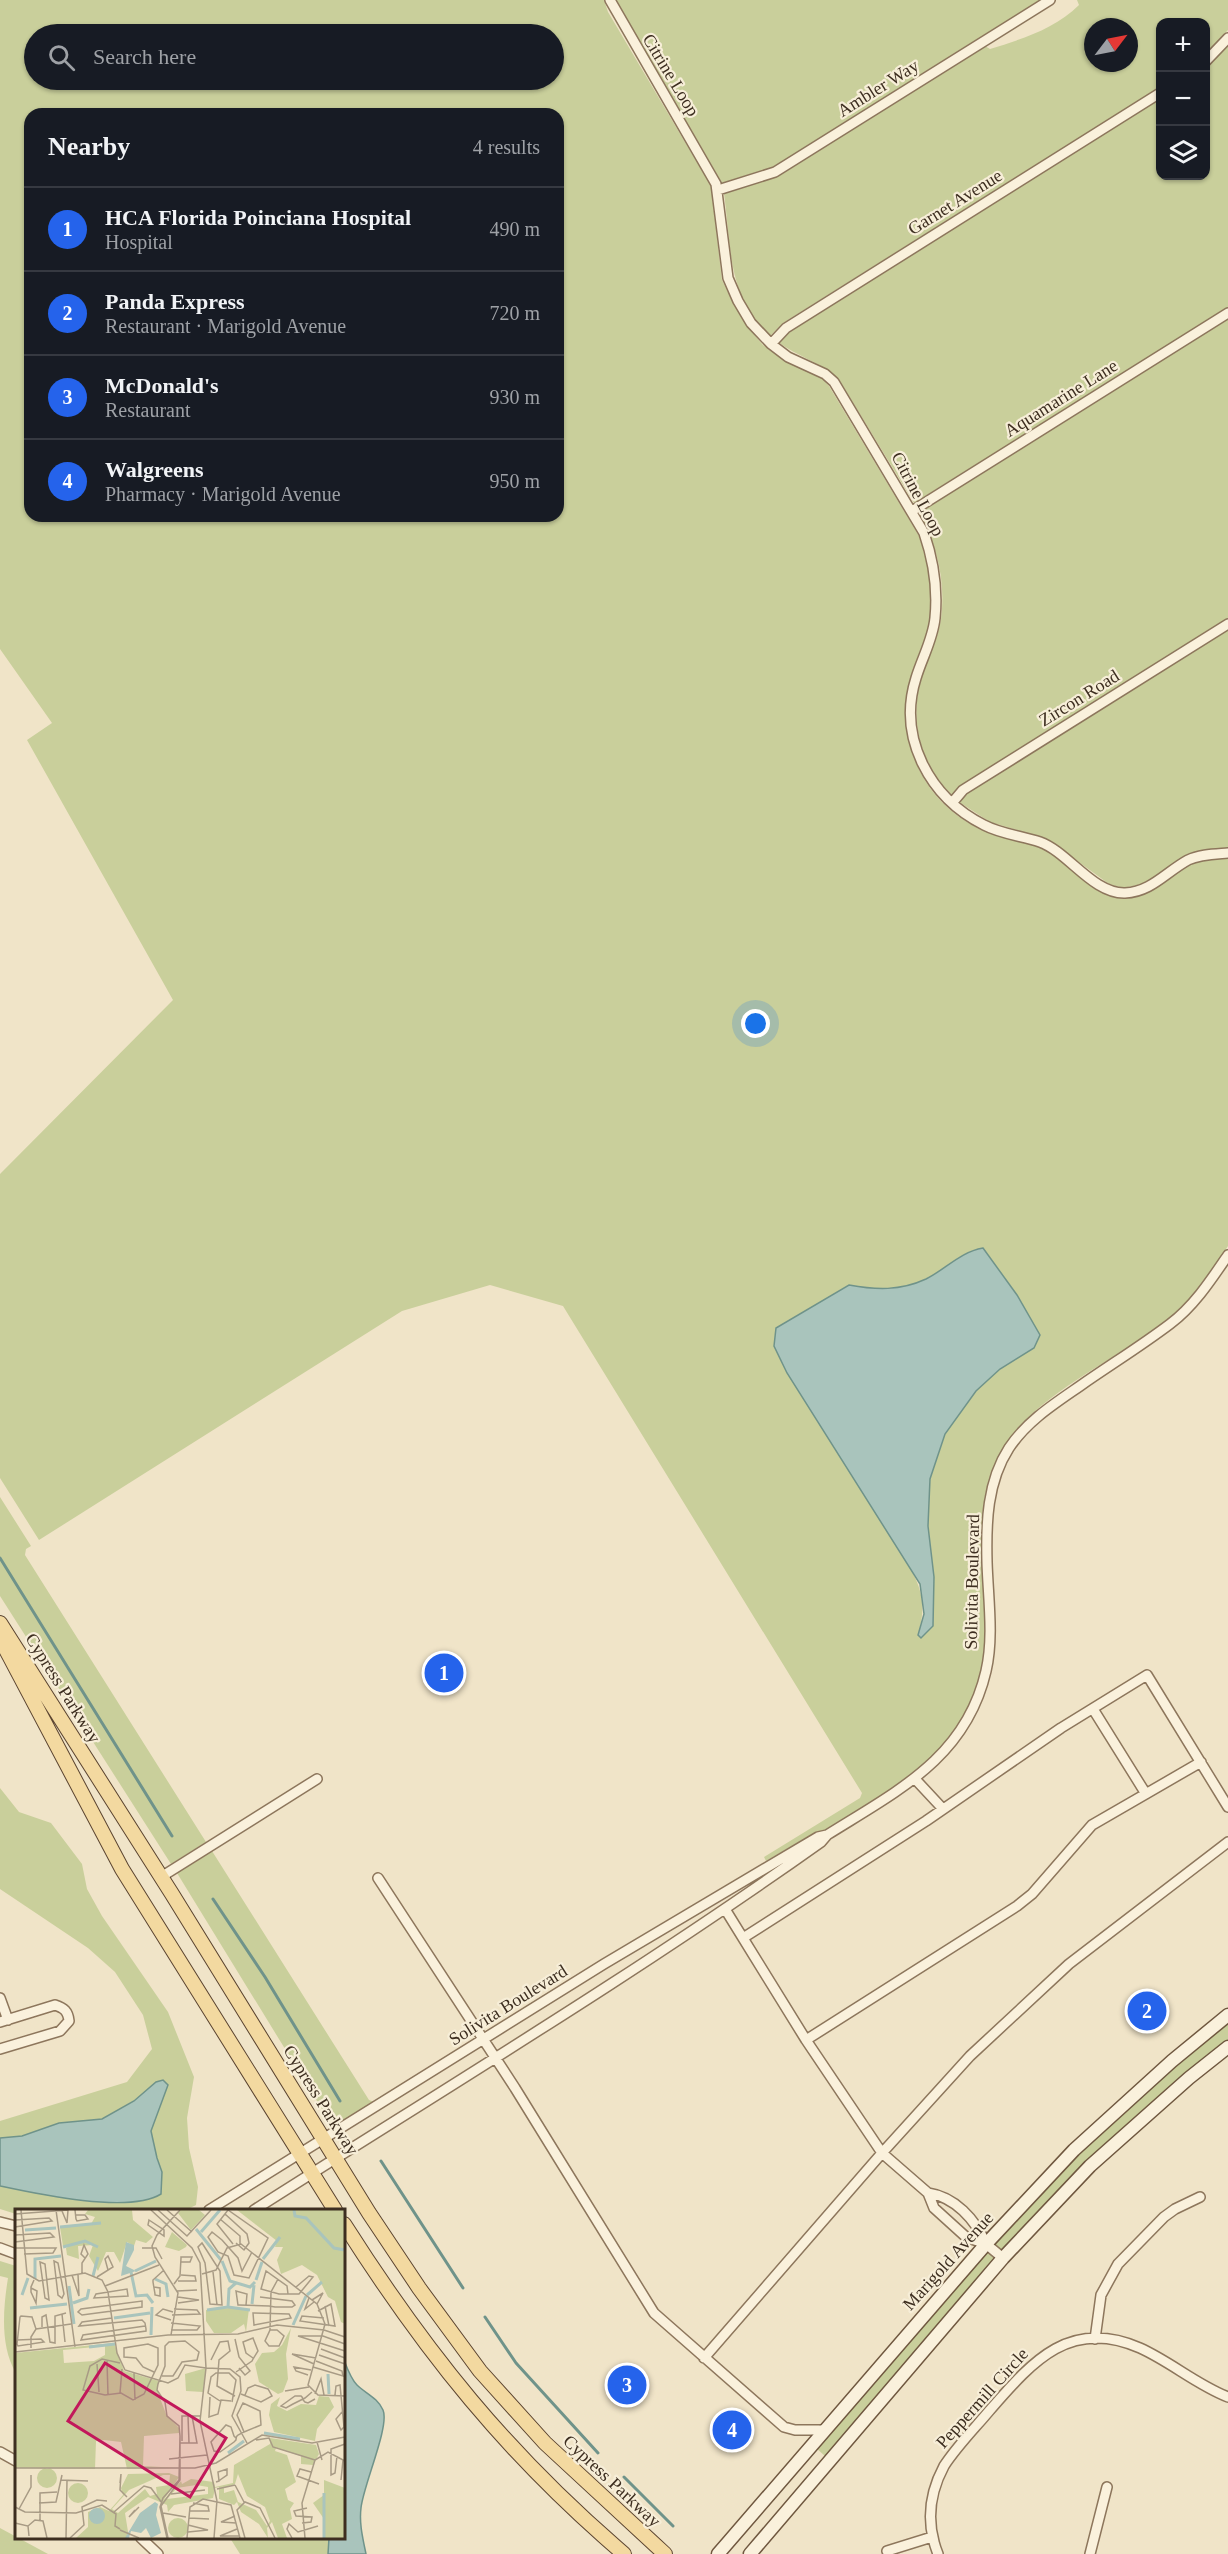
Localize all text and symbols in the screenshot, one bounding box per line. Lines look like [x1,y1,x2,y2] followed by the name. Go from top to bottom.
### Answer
[1084,18,1138,72] north arrow
[1156,18,1210,180] map controls
[1156,18,1210,72] button: +
[24,24,564,90] search box
[639,30,703,120] street label: Citrine Loop
[45,41,78,74] icon: search
[93,44,196,69] text: Search here
[834,55,922,121] street label: Ambler Way
[1156,72,1210,126] button: −
[1156,126,1210,180] button: layers
[48,132,130,161] text: Nearby
[473,136,540,158] text: 4 results
[904,165,1006,239] street label: Garnet Avenue
[105,205,411,230] text: HCA Florida Poinciana Hospital
[63,218,73,240] text: 1
[489,218,540,240] text: 490 m
[105,231,173,253] text: Hospital
[105,289,245,314] text: Panda Express
[63,302,73,324] text: 2
[489,302,540,324] text: 720 m
[105,315,346,337] text: Restaurant · Marigold Avenue
[1001,355,1121,441] street label: Aquamarine Lane
[105,373,219,398] text: McDonald's
[63,386,73,408] text: 3
[489,386,540,408] text: 930 m
[105,399,191,421] text: Restaurant
[887,448,949,540] street label: Citrine Loop
[105,457,204,482] text: Walgreens
[63,470,73,492] text: 4
[489,470,540,492] text: 950 m
[105,483,341,505] text: Pharmacy · Marigold Avenue
[1035,666,1123,730] street label: Zircon Road
[741,1009,770,1038] your location
[961,1514,983,1650] street label: Solivita Boulevard
[21,1629,105,1747] street label: Cypress Parkway
[424,1650,464,1696] pin: 1
[445,1961,571,2049] street label: Solivita Boulevard
[1128,1988,1166,2034] pin: 2
[279,2041,363,2159] street label: Cypress Parkway
[899,2208,997,2314] street label: Marigold Avenue
[15,2209,345,2539] inset map
[932,2344,1032,2452] street label: Peppermill Circle
[608,2362,646,2408] pin: 3
[712,2408,752,2452] pin: 4
[559,2431,665,2531] street label: Cypress Parkway

